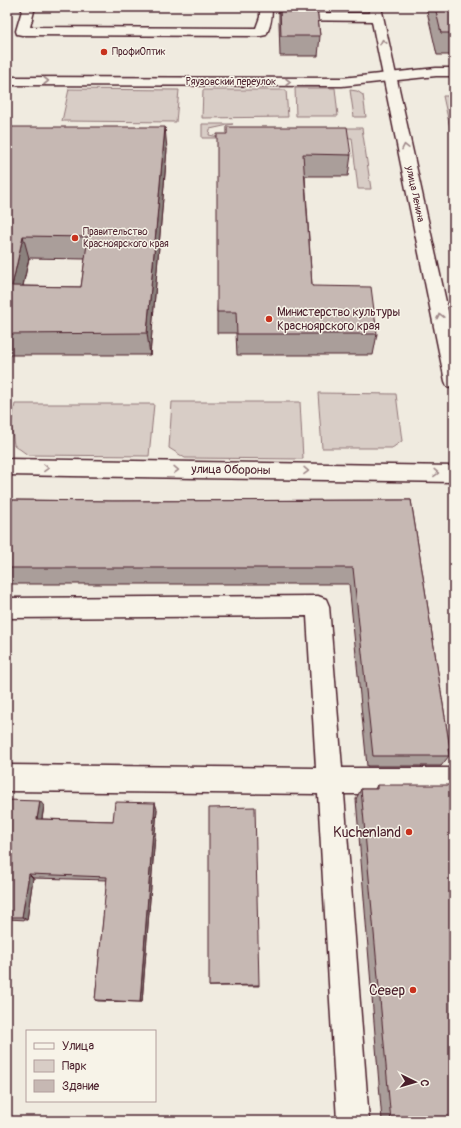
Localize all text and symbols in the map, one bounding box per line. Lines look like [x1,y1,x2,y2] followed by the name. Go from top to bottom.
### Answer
[379,39,387,46] one-way arrow
[112,46,166,58] place label: ПрофиОптик
[99,47,109,57] marker: ПрофиОптик
[186,76,276,88] street label: Ряузовский переулок
[43,77,49,85] one-way arrow
[285,78,291,86] one-way arrow
[401,144,409,151] one-way arrow
[403,164,427,223] street label: улица Ленина
[83,226,169,250] place label: Правительство Красноярского края
[70,233,80,243] marker: Правительство Красноярского края
[277,305,401,334] place label: Министерство культуры Красноярского края
[437,313,445,319] one-way arrow
[264,314,274,324] marker: Министерство культуры Красноярского края
[190,462,271,478] street label: улица Обороны
[43,464,49,472] one-way arrow
[173,466,179,474] one-way arrow
[303,467,309,476] one-way arrow
[433,469,439,478] one-way arrow
[333,824,401,841] place label: Kuchenland
[404,827,414,837] marker: Kuchenland
[369,982,405,999] place label: Север
[408,985,418,995] marker: Север
[26,1030,156,1102] legend
[62,1039,94,1054] text: Улица
[62,1059,87,1074] text: Парк
[395,1062,435,1102] north arrow
[62,1079,99,1094] text: Здание
[418,1079,431,1087] text: С

